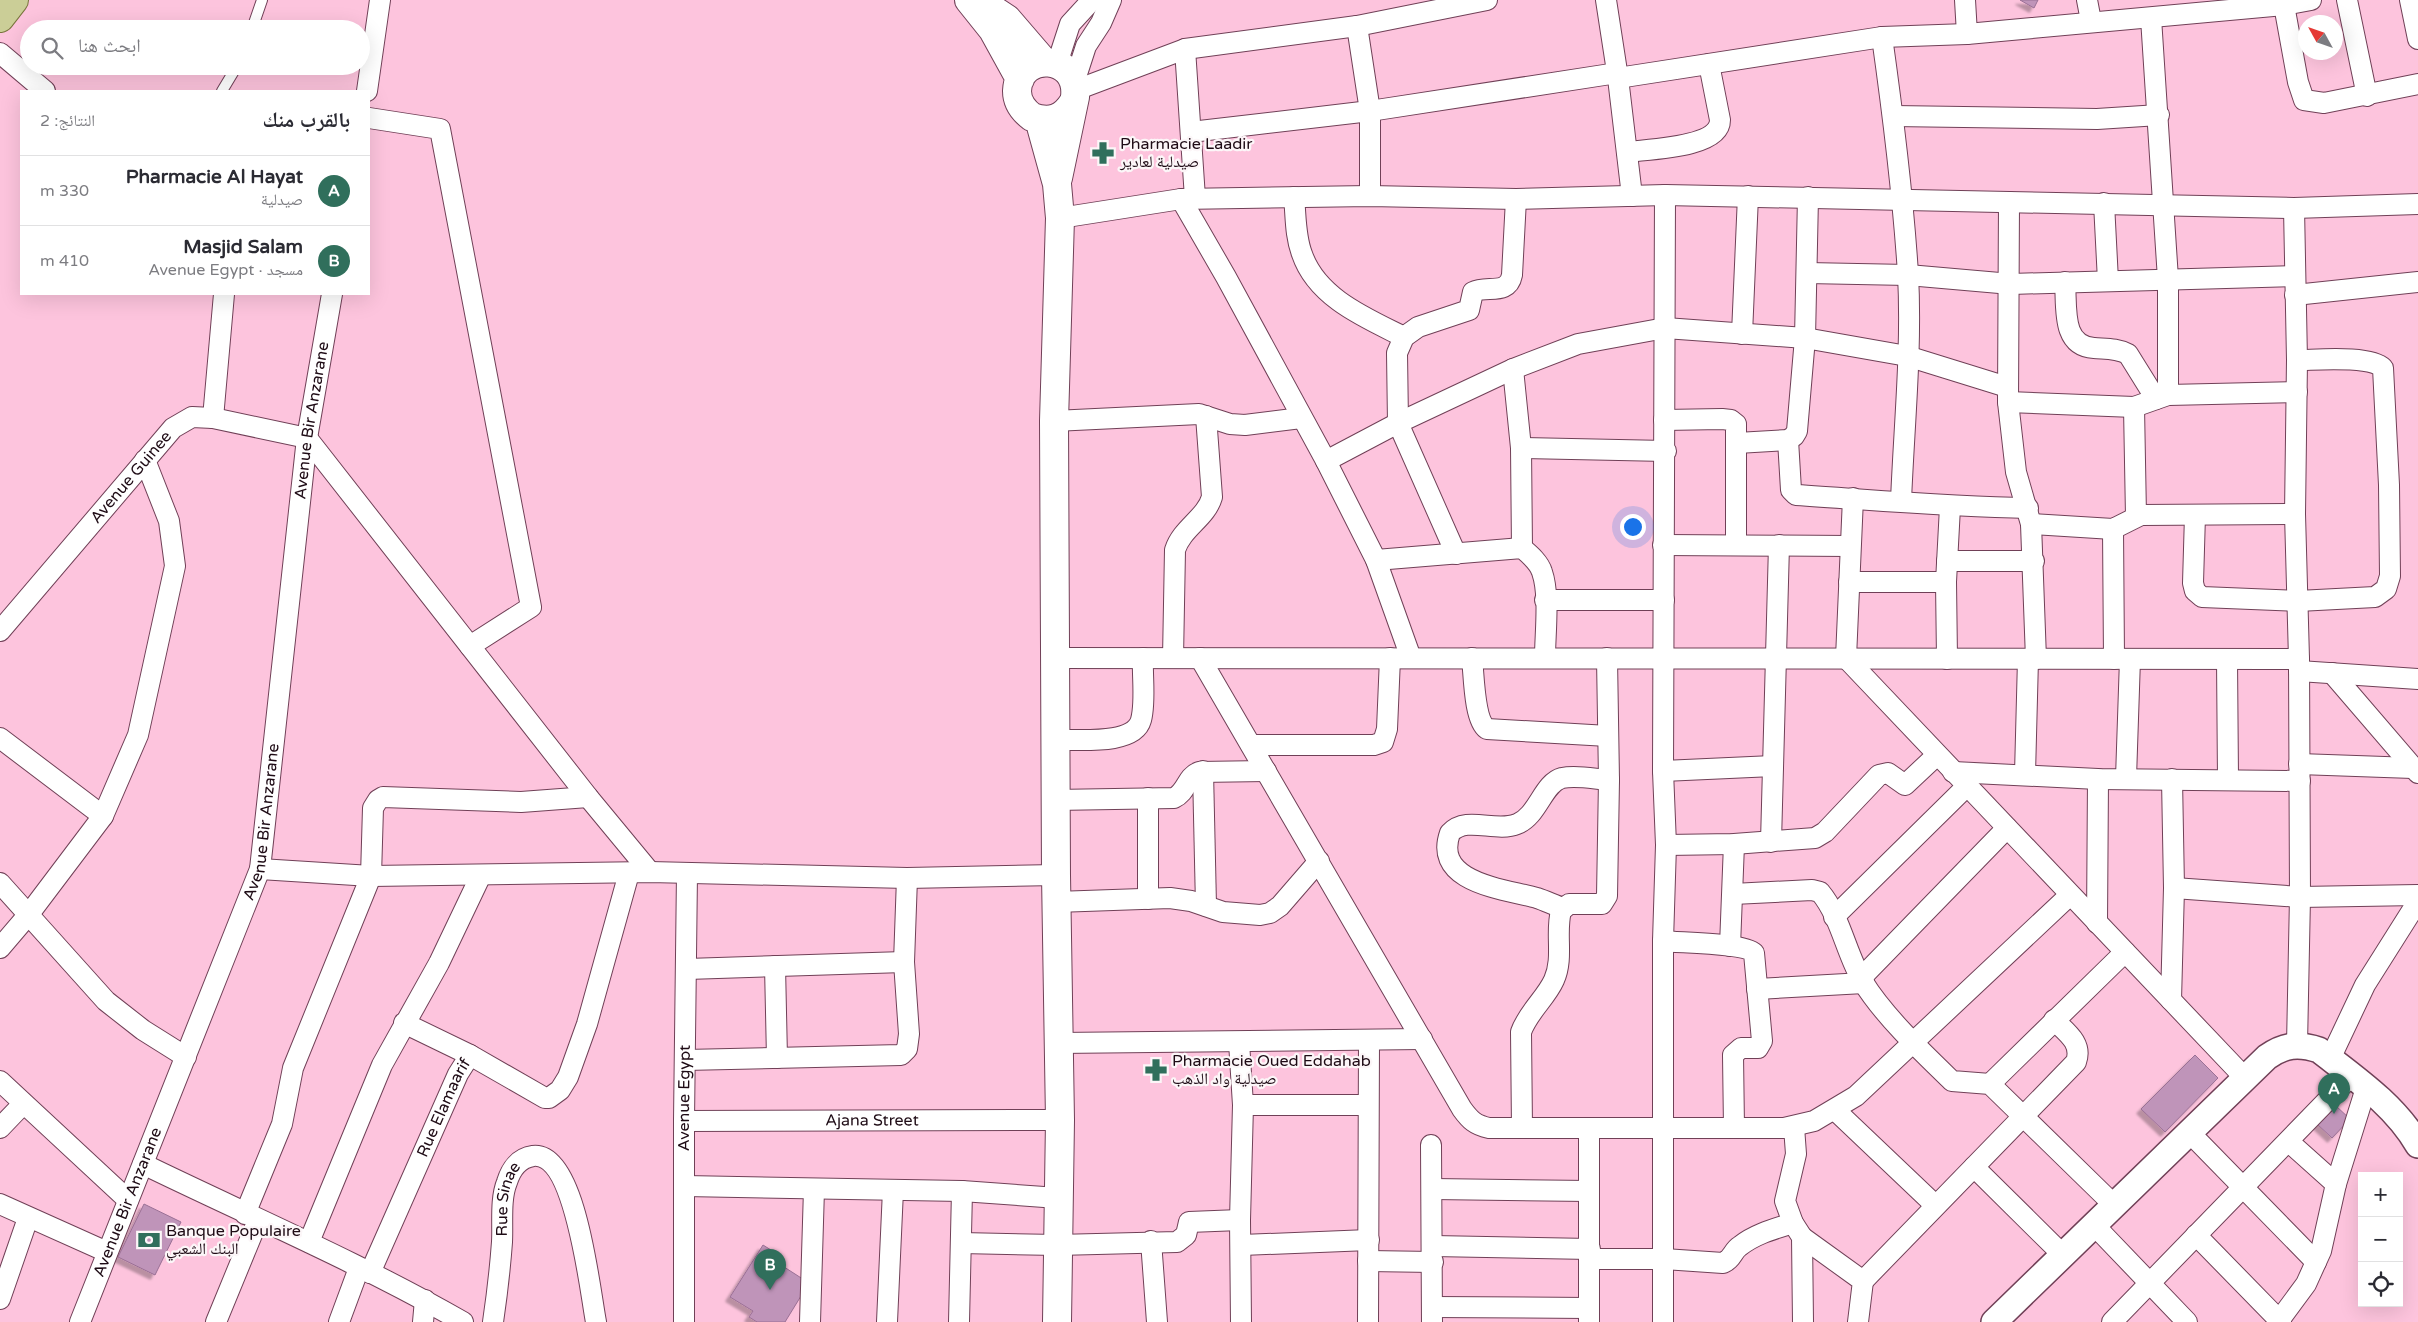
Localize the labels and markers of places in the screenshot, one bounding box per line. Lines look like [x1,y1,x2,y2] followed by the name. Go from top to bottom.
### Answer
[1119,134,1253,172] place label: Pharmacie Laadir صيدلية لعادير
[1090,140,1116,166] pharmacy icon: Pharmacie Laadir صيدلية لعادير
[1172,1051,1371,1089] place label: Pharmacie Oued Eddahab صيدلية واد الذهب
[1143,1057,1169,1083] pharmacy icon: Pharmacie Oued Eddahab صيدلية واد الذهب
[2318,1073,2350,1114] pin: A
[166,1221,301,1261] place label: Banque Populaire البنك الشعبي
[136,1227,162,1253] bank icon: Banque Populaire البنك الشعبي
[754,1249,786,1290] pin: B

